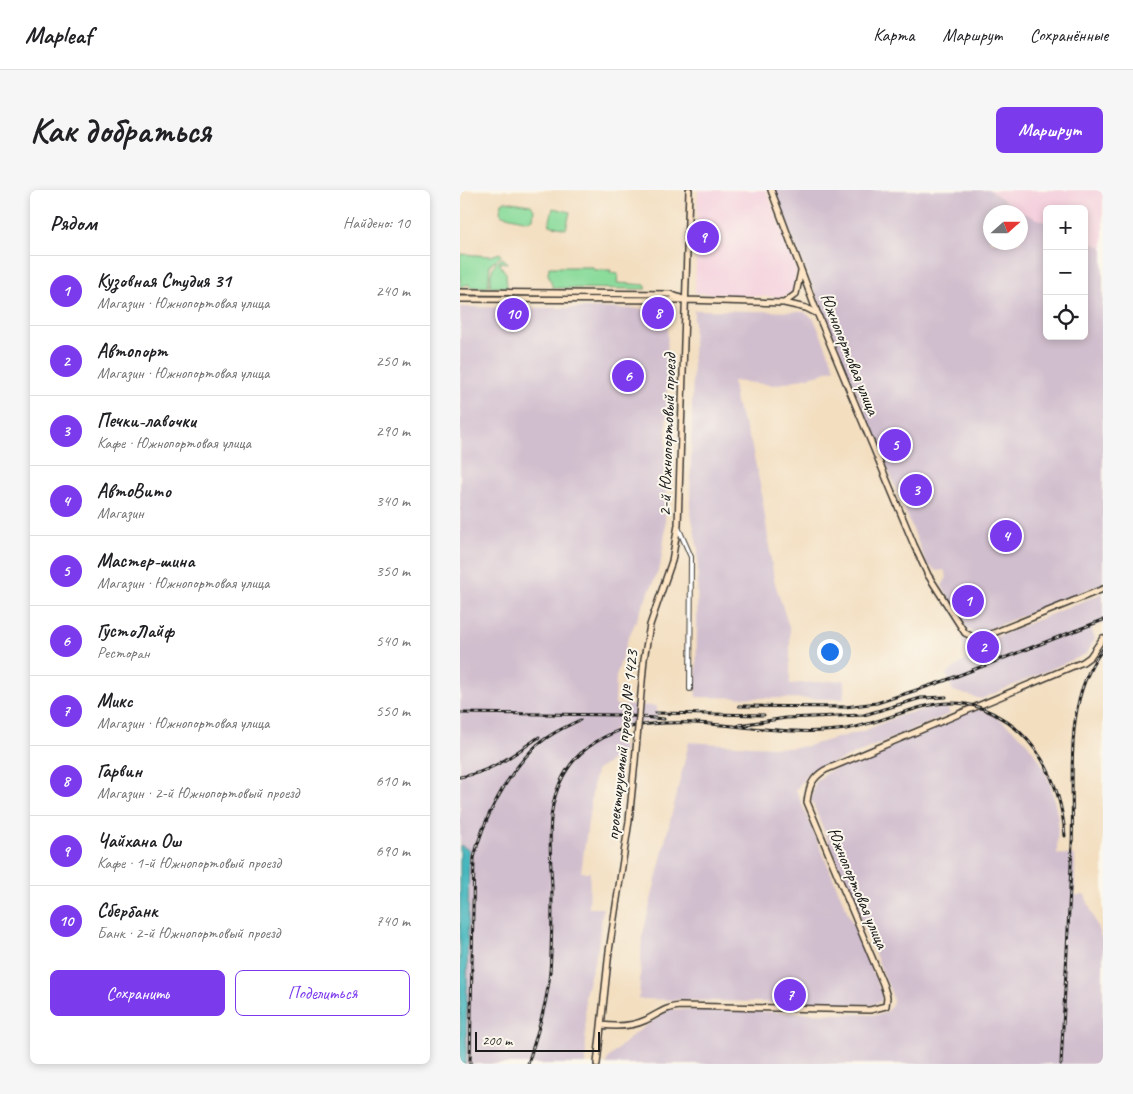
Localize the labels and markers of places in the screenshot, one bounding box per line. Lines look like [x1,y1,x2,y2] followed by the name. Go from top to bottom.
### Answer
[687,218,719,256] pin: 9
[642,294,674,332] pin: 8
[497,295,529,333] pin: 10
[612,357,644,395] pin: 6
[879,426,911,464] pin: 5
[900,471,932,509] pin: 3
[990,517,1022,555] pin: 4
[952,582,984,620] pin: 1
[967,628,999,666] pin: 2
[774,976,806,1014] pin: 7

